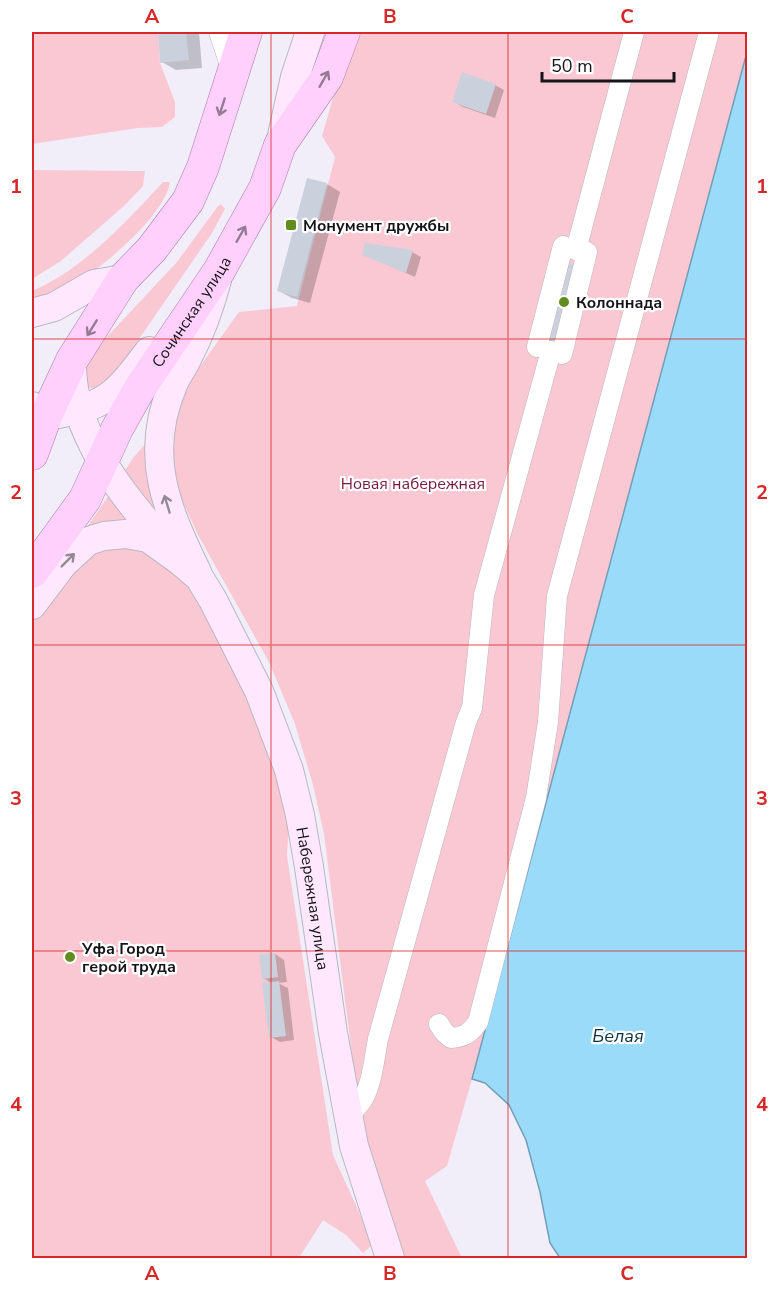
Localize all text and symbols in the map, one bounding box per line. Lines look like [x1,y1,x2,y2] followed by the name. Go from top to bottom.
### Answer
[145,3,160,30] text: A
[383,3,397,30] text: B
[620,3,634,30] text: C
[542,45,674,83] scale bar
[551,54,593,78] text: 50 m
[318,71,330,88] one-way arrow
[216,97,227,116] one-way arrow
[10,173,22,200] text: 1
[756,173,768,200] text: 1
[303,215,449,237] place label: Монумент дружбы
[284,218,298,232] marker: Монумент дружбы
[236,225,247,243] one-way arrow
[147,253,237,372] street label: Сочинская улица
[576,292,662,314] place label: Колоннада
[557,295,571,309] marker: Колоннада
[85,320,98,337] one-way arrow
[341,473,485,495] park label: Новая набережная
[10,479,22,506] text: 2
[756,479,768,506] text: 2
[161,495,172,514] one-way arrow
[61,552,76,567] one-way arrow
[10,785,22,812] text: 3
[756,785,768,812] text: 3
[290,825,334,972] street label: Набережная улица
[81,938,176,978] place label: Уфа Город герой труда
[63,950,77,964] marker: Уфа Город герой труда
[592,1024,644,1048] water label: Белая
[10,1091,22,1118] text: 4
[756,1091,768,1118] text: 4
[145,1260,160,1287] text: A
[383,1260,397,1287] text: B
[620,1260,634,1287] text: C

